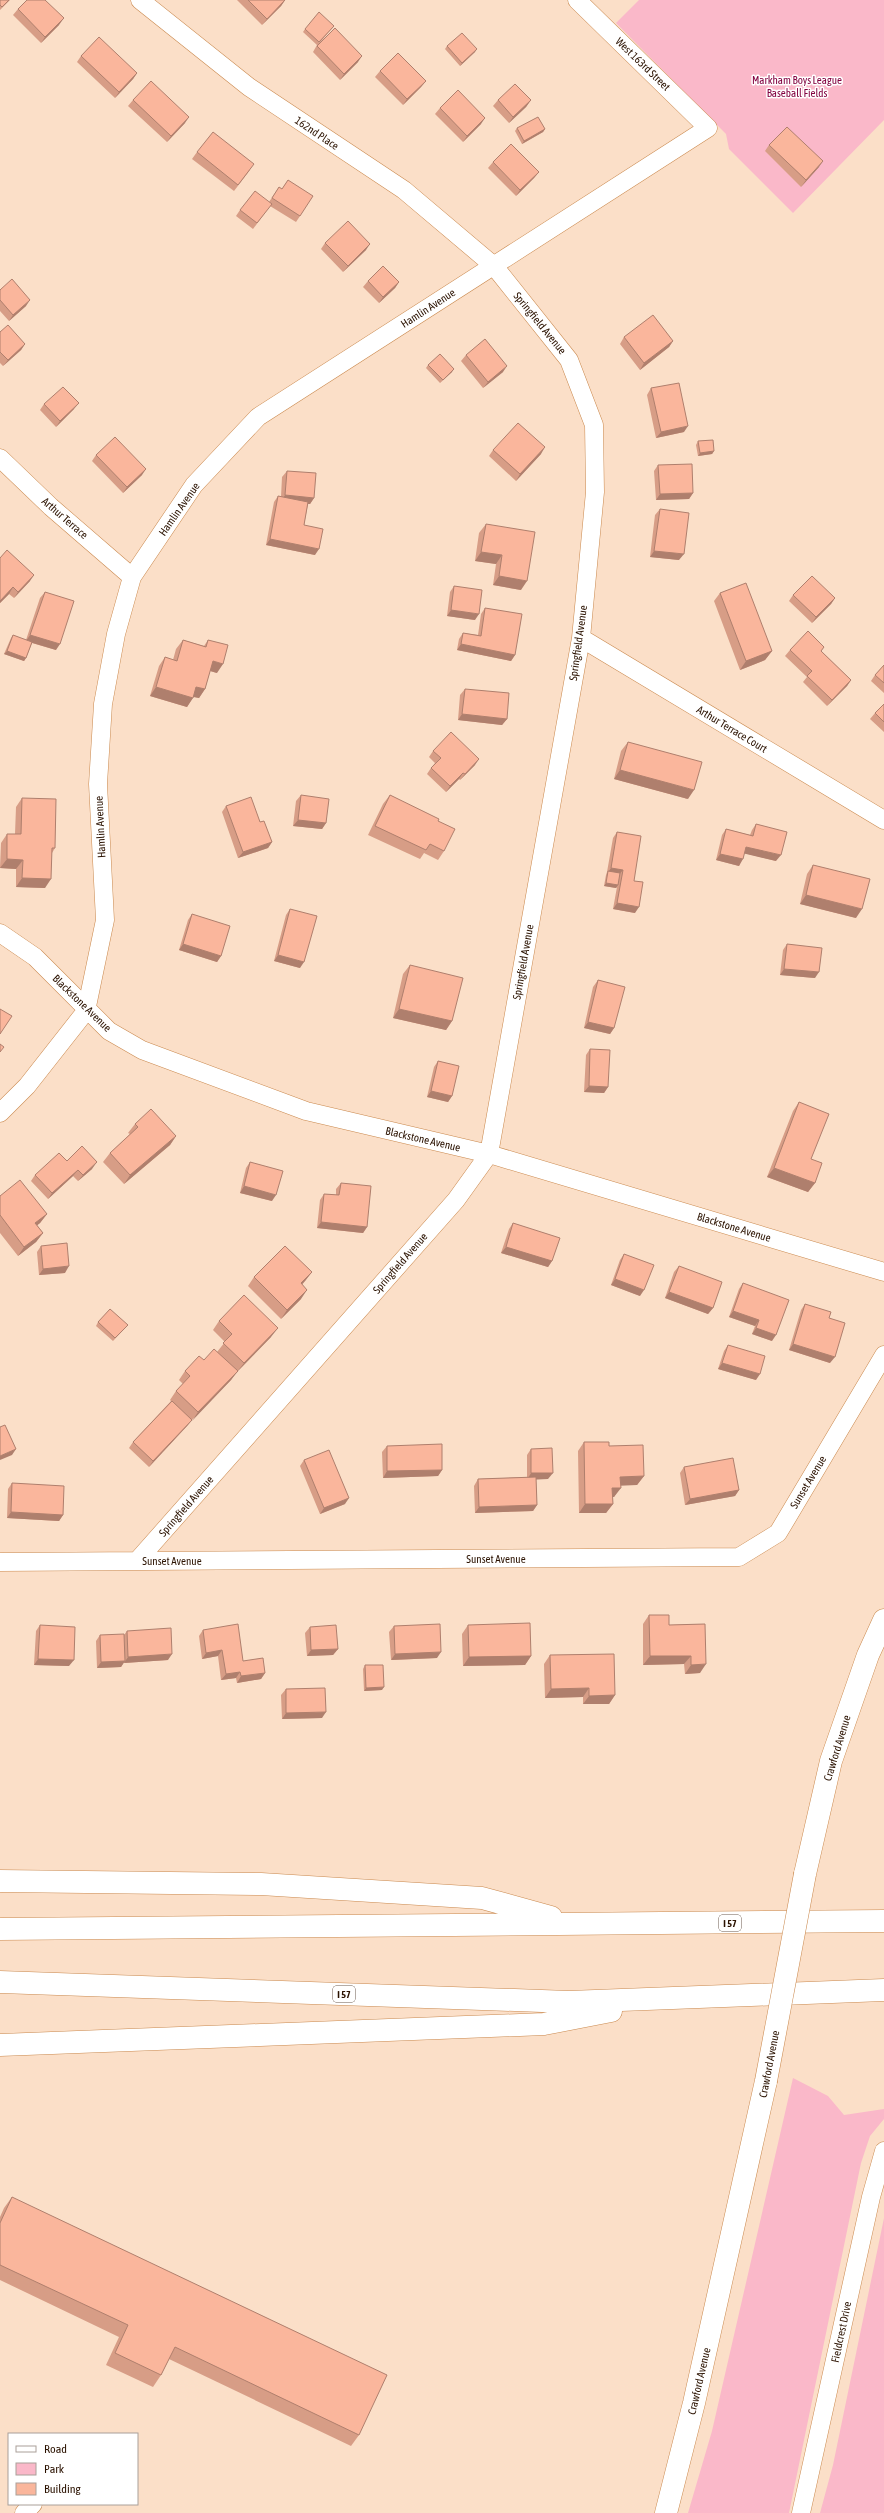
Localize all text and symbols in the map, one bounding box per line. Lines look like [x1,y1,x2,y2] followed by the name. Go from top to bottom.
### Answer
[613,35,673,93] street label: West 163rd Street
[752,74,842,99] park label: Markham Boys League Baseball Fields
[293,114,341,152] street label: 162nd Place
[399,286,457,330] street label: Hamlin Avenue
[511,290,569,356] street label: Springfield Avenue
[156,480,202,538] street label: Hamlin Avenue
[40,495,90,541] street label: Arthur Terrace
[567,604,589,682] street label: Springfield Avenue
[695,703,769,755] street label: Arthur Terrace Court
[92,796,108,858] street label: Hamlin Avenue
[510,923,536,1001] street label: Springfield Avenue
[50,972,114,1034] street label: Blackstone Avenue
[384,1125,462,1153] street label: Blackstone Avenue
[696,1210,772,1244] street label: Blackstone Avenue
[370,1230,430,1296] street label: Springfield Avenue
[788,1454,828,1510] street label: Sunset Avenue
[156,1473,216,1539] street label: Springfield Avenue
[466,1553,526,1565] street label: Sunset Avenue
[142,1555,202,1567] street label: Sunset Avenue
[821,1714,853,1782] street label: Crawford Avenue
[719,1915,741,1931] road number: I 57
[333,1986,355,2002] road number: I 57
[757,2029,781,2099] street label: Crawford Avenue
[829,2300,853,2364] street label: Fieldcrest Drive
[685,2346,713,2416] street label: Crawford Avenue
[8,2433,138,2505] legend
[44,2442,67,2456] text: Road
[44,2462,65,2476] text: Park
[44,2482,82,2496] text: Building

